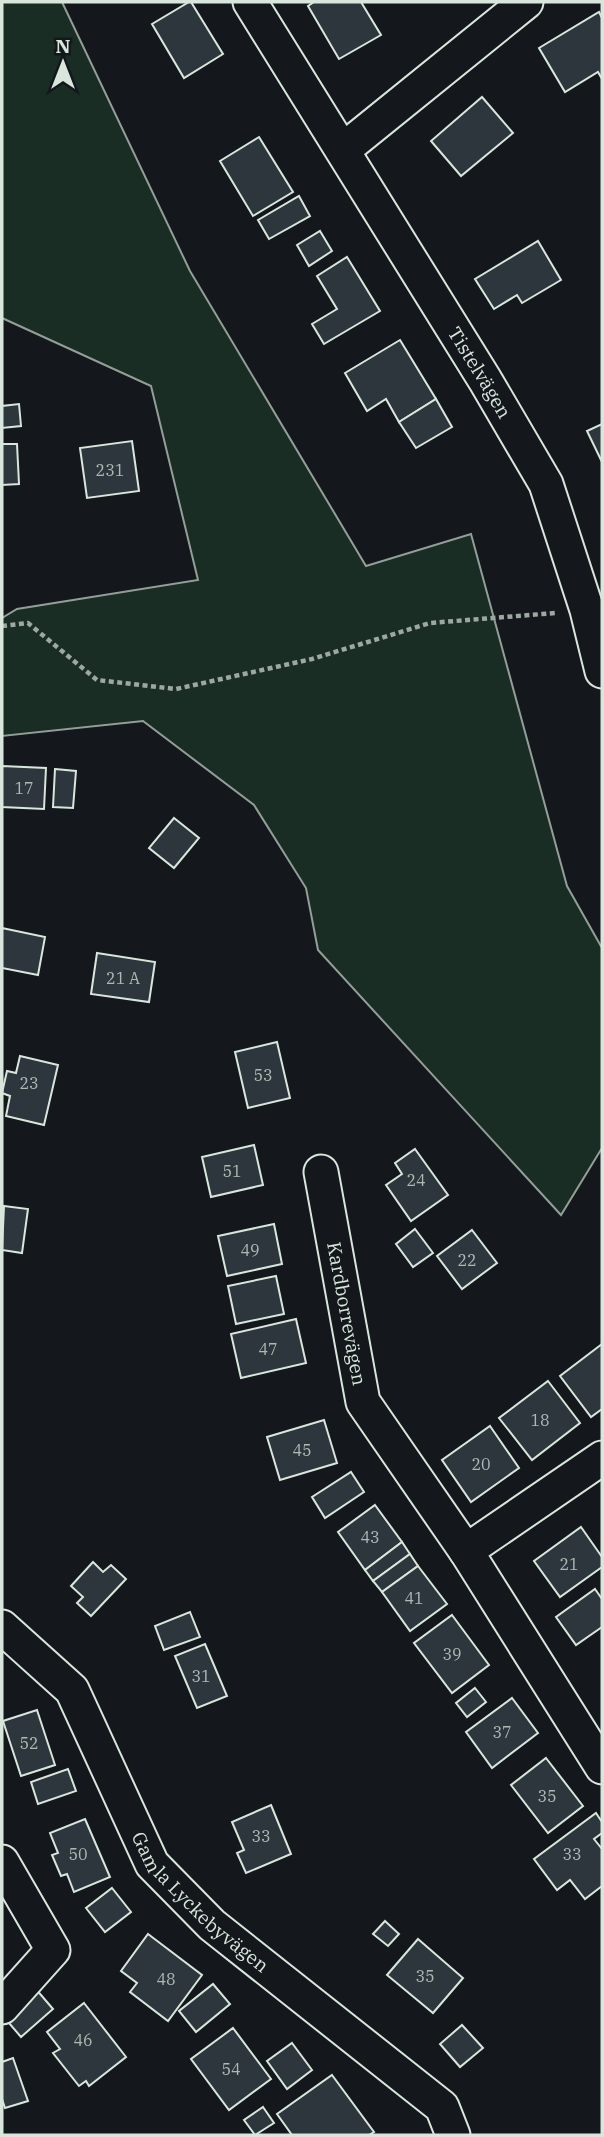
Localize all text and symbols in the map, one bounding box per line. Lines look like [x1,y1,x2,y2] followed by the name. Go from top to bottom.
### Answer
[28,28,98,98] north arrow
[55,34,71,58] text: N
[443,322,517,423] street label: Tistelvägen
[96,460,124,480] house number: 231
[14,778,34,798] house number: 17
[106,968,140,988] house number: 21 A
[253,1065,273,1085] house number: 53
[19,1073,39,1093] house number: 23
[222,1161,242,1181] house number: 51
[406,1170,426,1190] house number: 24
[240,1240,260,1260] house number: 49
[322,1240,372,1387] street label: Kardborrevägen
[457,1250,477,1270] house number: 22
[258,1339,278,1359] house number: 47
[530,1410,550,1430] house number: 18
[292,1440,312,1460] house number: 45
[471,1454,491,1474] house number: 20
[360,1527,380,1547] house number: 43
[559,1554,579,1574] house number: 21
[404,1588,424,1608] house number: 41
[442,1644,462,1664] house number: 39
[191,1666,211,1686] house number: 31
[492,1722,512,1742] house number: 37
[19,1733,39,1753] house number: 52
[537,1786,557,1806] house number: 35
[251,1826,271,1846] house number: 33
[127,1828,274,1977] street label: Gamla Lyckebyvägen
[68,1844,88,1864] house number: 50
[562,1844,582,1864] house number: 33
[415,1966,435,1986] house number: 35
[156,1969,176,1989] house number: 48
[73,2030,93,2050] house number: 46
[221,2059,241,2079] house number: 54

